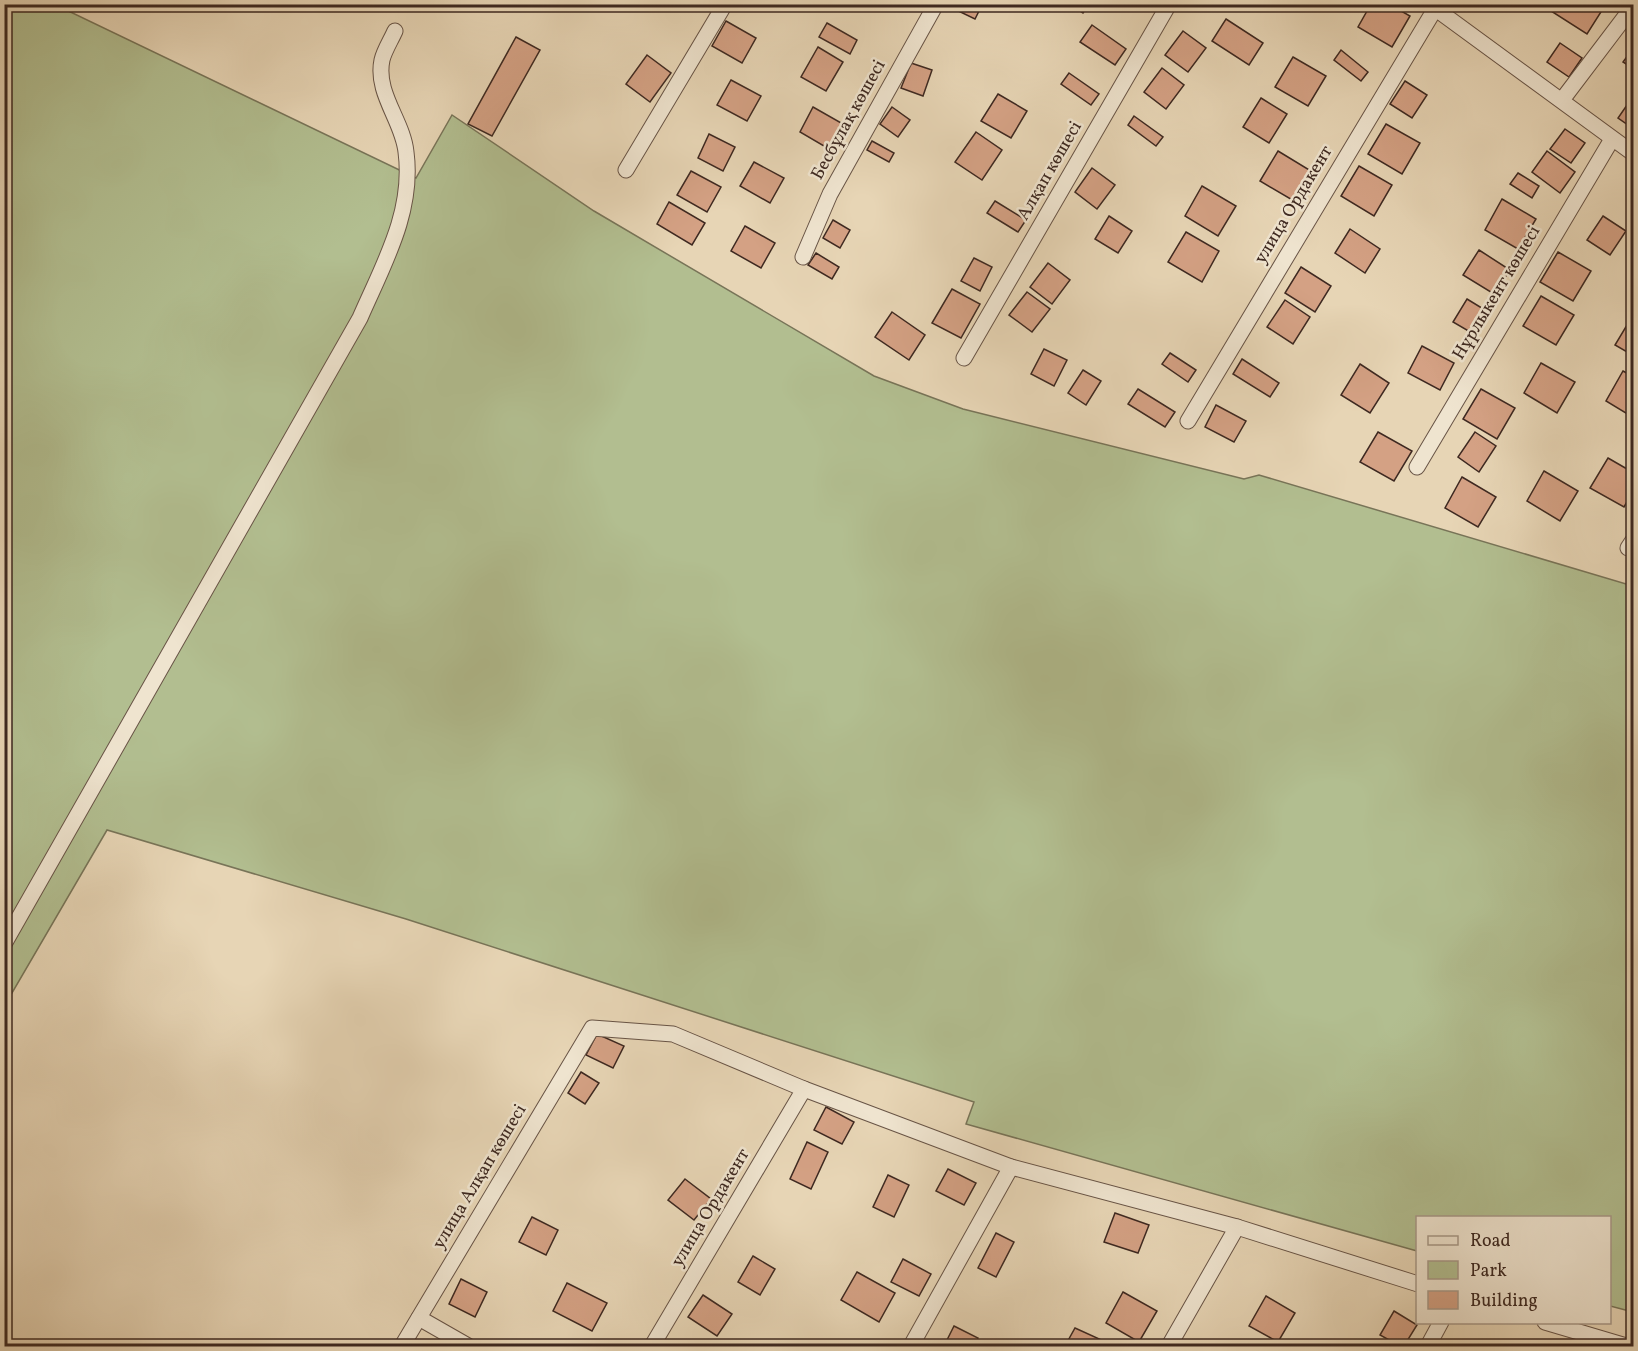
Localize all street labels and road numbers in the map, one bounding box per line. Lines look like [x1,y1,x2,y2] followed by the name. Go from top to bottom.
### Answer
[806,55,892,185] street label: Бесбұлақ көшесі
[1011,117,1089,225] street label: Алқап көшесі
[1249,141,1339,269] street label: улица Ордакент
[1447,221,1547,365] street label: Нұрлыкент көшесі
[427,1100,533,1254] street label: улица Алқап көшесі
[666,1144,756,1272] street label: улица Ордакент

